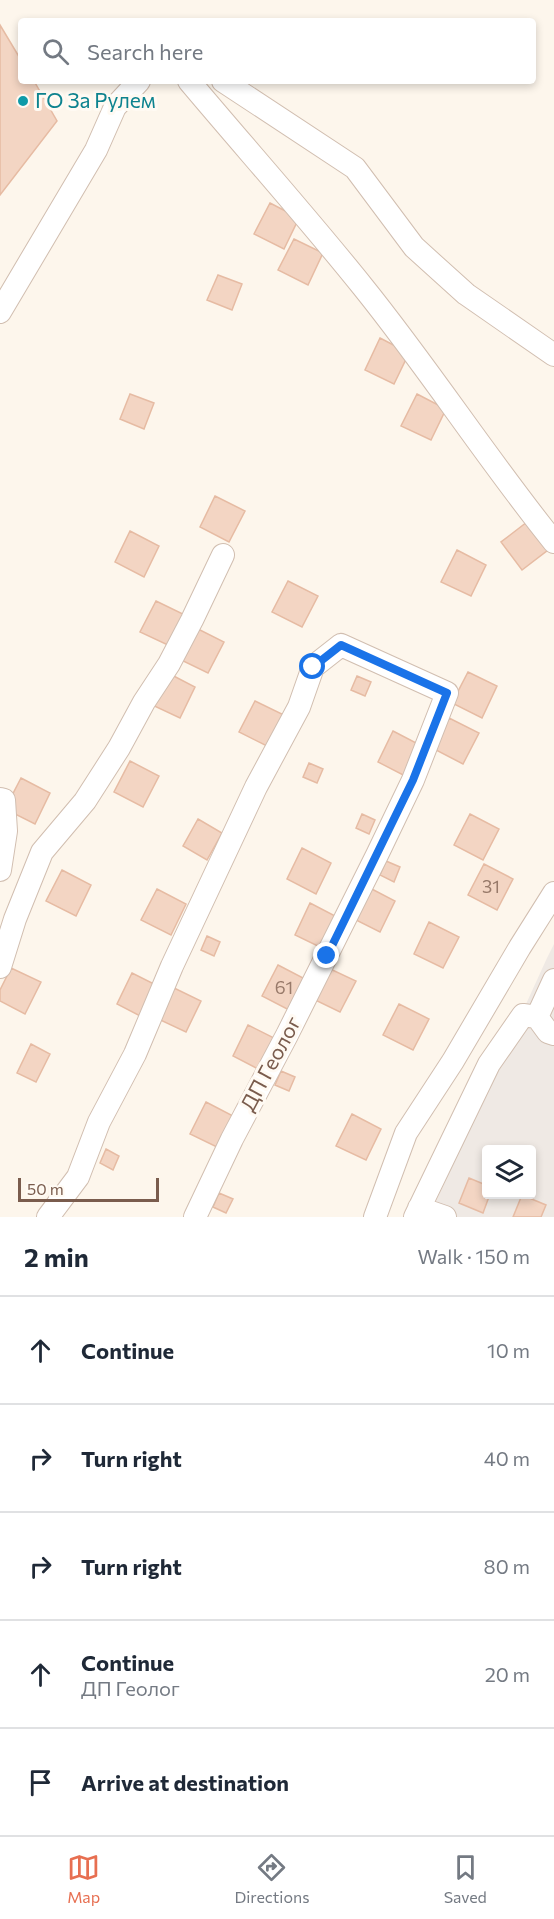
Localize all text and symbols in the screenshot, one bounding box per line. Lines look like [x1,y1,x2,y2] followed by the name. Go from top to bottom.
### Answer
[18,18,536,84] search box
[39,35,72,68] icon: search
[87,38,203,65] text: Search here
[35,87,156,112] place label: ГО За Рулем
[16,94,30,108] marker: ГО За Рулем
[299,653,325,679] route start
[482,875,500,897] house number: 31
[313,942,339,968] route end
[275,976,293,998] house number: 61
[234,1012,305,1115] street label: ДП Геолог
[482,1145,536,1199] map controls
[482,1145,536,1199] button: layers
[18,1175,159,1202] scale bar
[27,1179,64,1198] text: 50 m
[24,1241,89,1272] text: 2 min
[418,1244,530,1268] text: Walk · 150 m
[24,1334,57,1367] icon: ahead
[81,1337,174,1364] text: Continue
[487,1338,530,1362] text: 10 m
[24,1442,57,1475] icon: right
[81,1445,182,1472] text: Turn right
[484,1446,530,1470] text: 40 m
[24,1550,57,1583] icon: right
[81,1553,182,1580] text: Turn right
[484,1554,530,1578] text: 80 m
[81,1649,174,1676] text: Continue
[24,1658,57,1691] icon: ahead
[485,1662,530,1686] text: 20 m
[81,1676,180,1700] text: ДП Геолог
[24,1766,57,1799] icon: arrive
[81,1769,289,1796] text: Arrive at destination
[67,1851,100,1906] tab: Map
[234,1851,309,1906] tab: Directions
[444,1851,487,1906] tab: Saved

